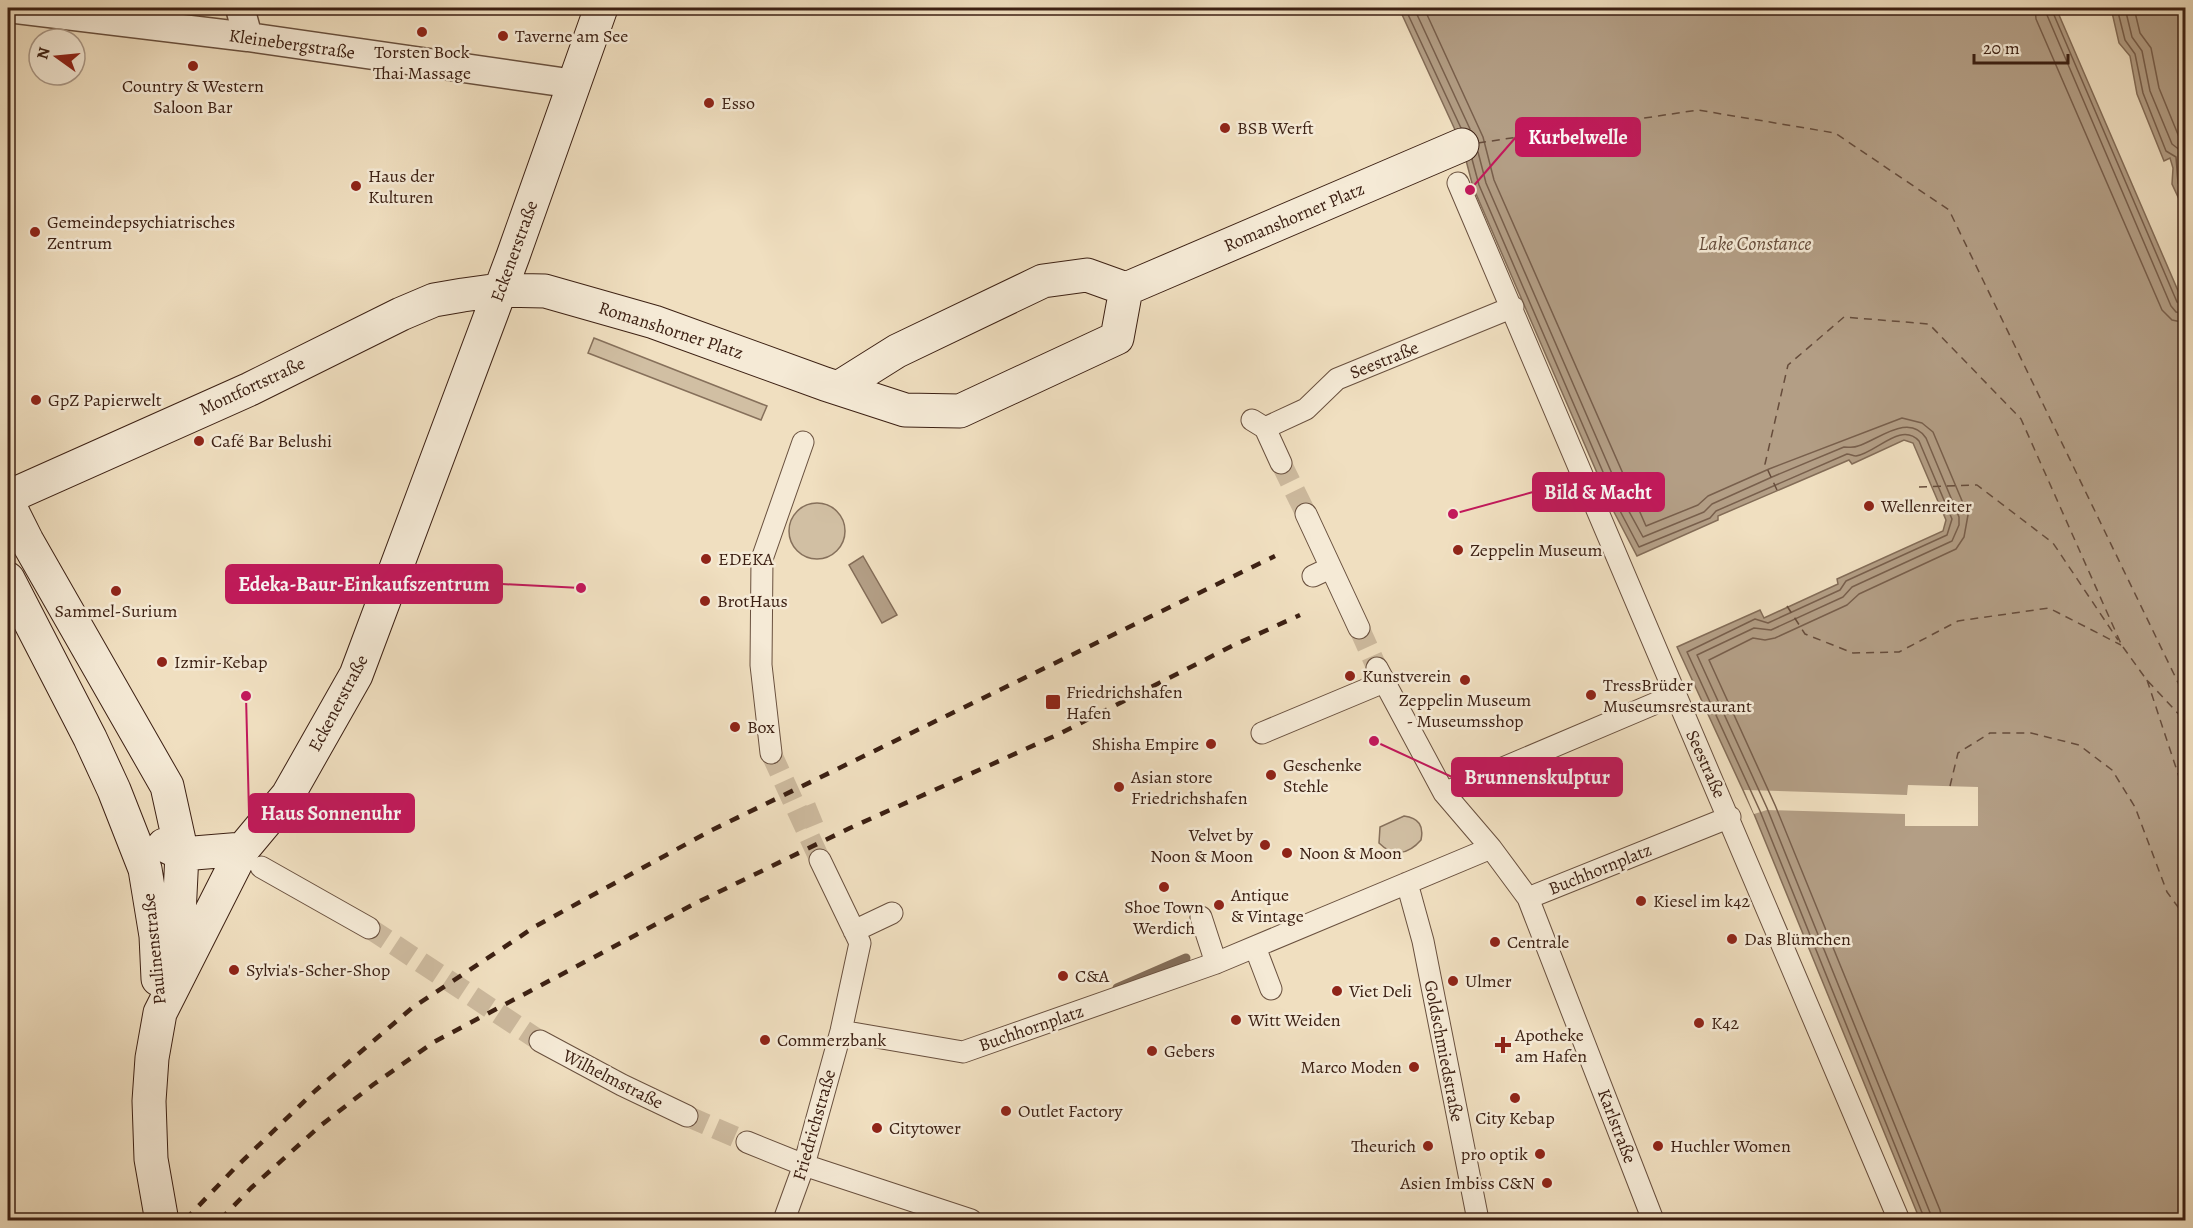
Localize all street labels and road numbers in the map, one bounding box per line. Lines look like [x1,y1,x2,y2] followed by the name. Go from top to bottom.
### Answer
[228,23,356,65] street label: Kleinebergstraße
[1220,177,1368,257] street label: Romanshorner Platz
[485,197,543,305] street label: Eckenerstraße
[596,295,746,365] street label: Romanshorner Platz
[1346,335,1422,385] street label: Seestraße
[195,351,309,421] street label: Montfortstraße
[302,650,374,756] street label: Eckenerstraße
[1680,726,1732,802] street label: Seestraße
[1545,837,1655,901] street label: Buchhornplatz
[136,892,172,1006] street label: Paulinenstraße
[1418,978,1470,1124] street label: Goldschmiedstraße
[975,999,1087,1057] street label: Buchhornplatz
[558,1043,667,1115] street label: Wilhelmstraße
[787,1067,841,1183] street label: Friedrichstraße
[1592,1085,1642,1167] street label: Karlstraße

